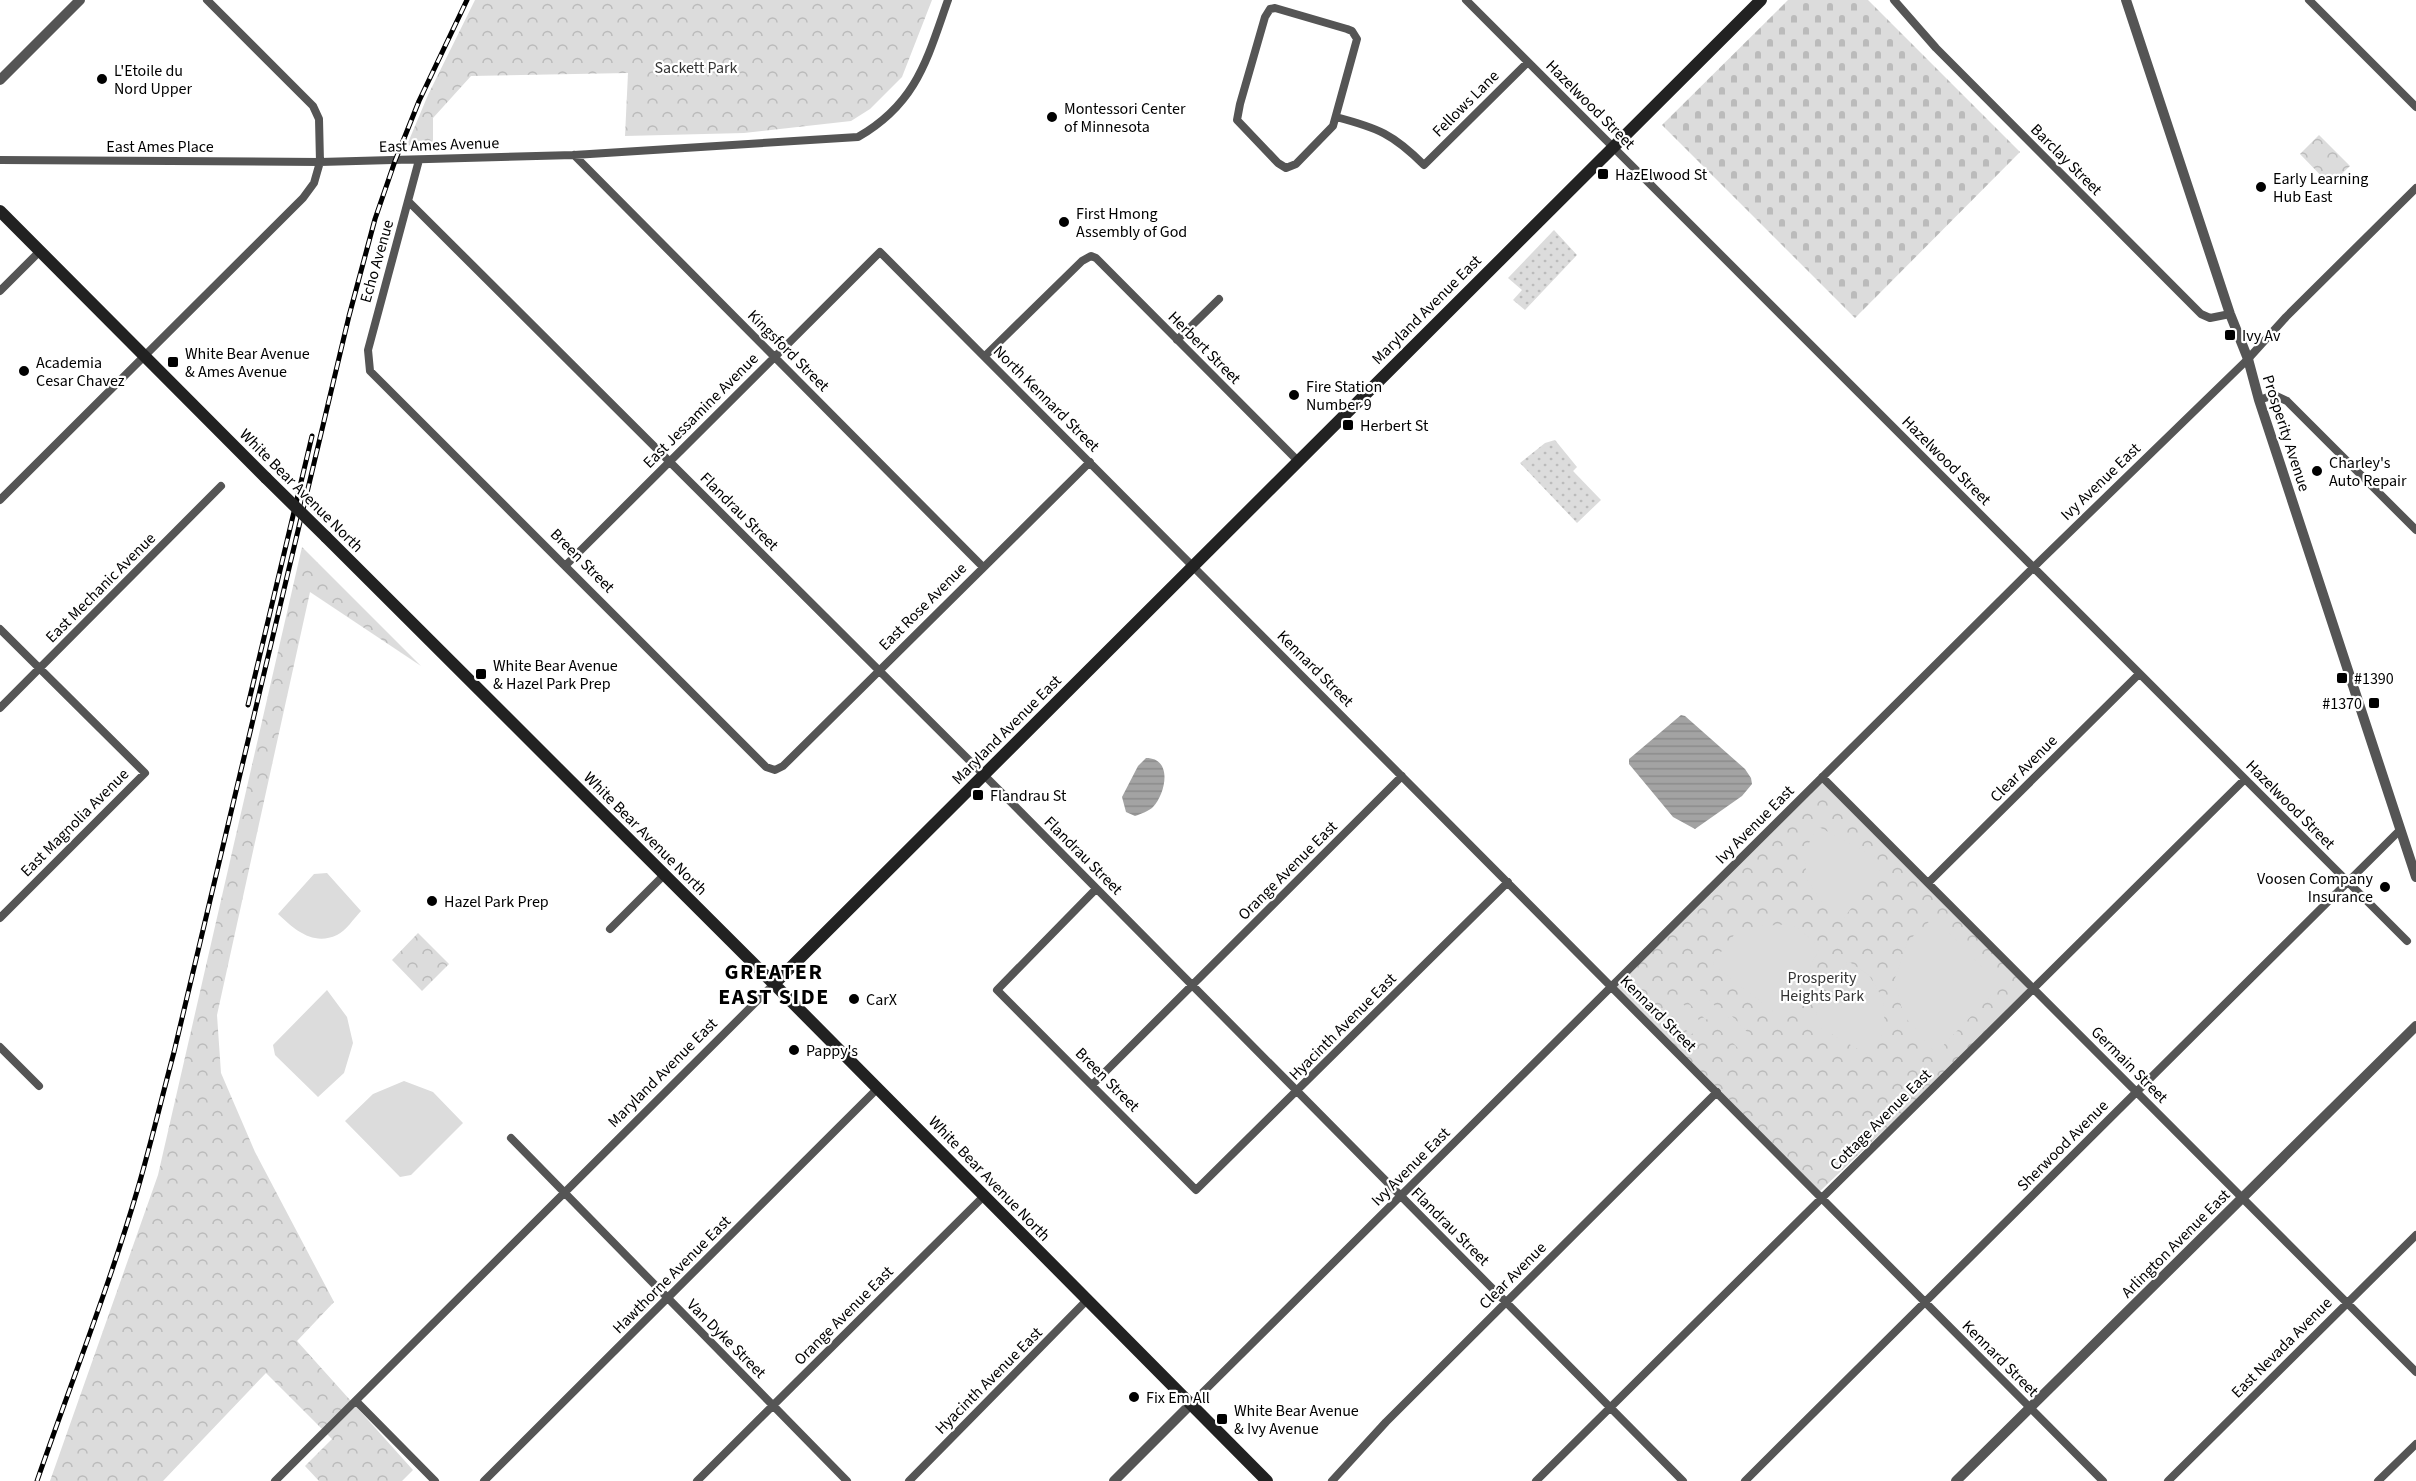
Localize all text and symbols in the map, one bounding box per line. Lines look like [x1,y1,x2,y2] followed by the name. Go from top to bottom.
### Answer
[1541,55,1640,155] street label: Hazelwood Street
[655,57,738,79] park label: Sackett Park
[114,60,193,100] place label: L'Etoile du Nord Upper
[1427,65,1504,142] street label: Fellows Lane
[95,72,109,86] marker: L'Etoile du Nord Upper
[1064,98,1186,138] place label: Montessori Center of Minnesota
[1045,110,1059,124] marker: Montessori Center of Minnesota
[2026,119,2107,201] street label: Barclay Street
[378,132,500,158] street label: East Ames Avenue
[106,136,214,158] street label: East Ames Place
[1615,164,1708,186] place label: HazElwood St
[1596,167,1610,181] marker: HazElwood St
[2273,168,2368,208] place label: Early Learning Hub East
[2254,180,2268,194] marker: Early Learning Hub East
[1076,203,1187,243] place label: First Hmong Assembly of God
[1057,215,1071,229] marker: First Hmong Assembly of God
[355,217,399,305] street label: Echo Avenue
[1367,250,1487,369] street label: Maryland Avenue East
[743,305,834,397] street label: Kingsford Street
[1163,306,1246,389] street label: Herbert Street
[2242,325,2281,347] place label: Ivy Av
[2223,328,2237,342] marker: Ivy Av
[988,341,1105,457] street label: North Kennard Street
[185,343,310,383] place label: White Bear Avenue & Ames Avenue
[638,348,763,473] street label: East Jessamine Avenue
[36,352,125,392] place label: Academia Cesar Chavez
[166,355,180,369] marker: White Bear Avenue & Ames Avenue
[17,364,31,378] marker: Academia Cesar Chavez
[2257,372,2315,495] street label: Prosperity Avenue
[1306,376,1382,416] place label: Fire Station Number 9
[1287,388,1301,402] marker: Fire Station Number 9
[1897,411,1996,511] street label: Hazelwood Street
[1360,415,1429,437] place label: Herbert St
[1341,418,1355,432] marker: Herbert St
[235,424,368,557] street label: White Bear Avenue North
[2056,438,2146,525] street label: Ivy Avenue East
[2329,452,2407,492] place label: Charley's Auto Repair
[2310,464,2324,478] marker: Charley's Auto Repair
[695,468,784,556] street label: Flandrau Street
[545,524,620,598] street label: Breen Street
[41,528,161,648] street label: East Mechanic Avenue
[874,558,972,656] street label: East Rose Avenue
[1272,625,1359,712] street label: Kennard Street
[493,655,618,695] place label: White Bear Avenue & Hazel Park Prep
[474,667,488,681] marker: White Bear Avenue & Hazel Park Prep
[2354,668,2394,690] place label: #1390
[947,670,1067,789] street label: Maryland Avenue East
[2335,671,2349,685] marker: #1390
[2322,693,2362,715] place label: #1370
[2367,696,2381,710] marker: #1370
[1985,730,2062,807] street label: Clear Avenue
[2241,755,2340,855] street label: Hazelwood Street
[16,764,134,882] street label: East Magnolia Avenue
[579,767,712,900] street label: White Bear Avenue North
[1710,780,1799,869] street label: Ivy Avenue East
[990,785,1067,807] place label: Flandrau St
[971,788,985,802] marker: Flandrau St
[1039,812,1128,900] street label: Flandrau Street
[1233,816,1343,925] street label: Orange Avenue East
[2257,868,2374,908] place label: Voosen Company Insurance
[2378,880,2392,894] marker: Voosen Company Insurance
[444,891,549,913] place label: Hazel Park Prep
[425,894,439,908] marker: Hazel Park Prep
[718,956,830,1013] district label: GREATER EAST SIDE
[1780,967,1864,1007] park label: Prosperity Heights Park
[1284,968,1402,1085] street label: Hyacinth Avenue East
[1615,970,1702,1057] street label: Kennard Street
[866,989,897,1011] place label: CarX
[847,992,861,1006] marker: CarX
[603,1013,723,1132] street label: Maryland Avenue East
[2086,1021,2173,1108] street label: Germain Street
[806,1040,858,1062] place label: Pappy's
[787,1043,801,1057] marker: Pappy's
[1070,1043,1145,1117] street label: Breen Street
[1825,1064,1937,1175] street label: Cottage Avenue East
[2012,1095,2113,1196] street label: Sherwood Avenue
[923,1111,1055,1246] street label: White Bear Avenue North
[1366,1122,1455,1211] street label: Ivy Avenue East
[1406,1183,1495,1271] street label: Flandrau Street
[2116,1184,2235,1303] street label: Arlington Avenue East
[608,1210,736,1339] street label: Hawthorne Avenue East
[1474,1237,1551,1314] street label: Clear Avenue
[789,1261,899,1370] street label: Orange Avenue East
[2226,1292,2337,1403] street label: East Nevada Avenue
[682,1294,771,1384] street label: Van Dyke Street
[1957,1315,2044,1402] street label: Kennard Street
[930,1322,1048,1439] street label: Hyacinth Avenue East
[1146,1387,1210,1409] place label: Fix Em All
[1127,1390,1141,1404] marker: Fix Em All
[1234,1400,1359,1440] place label: White Bear Avenue & Ivy Avenue
[1215,1412,1229,1426] marker: White Bear Avenue & Ivy Avenue

